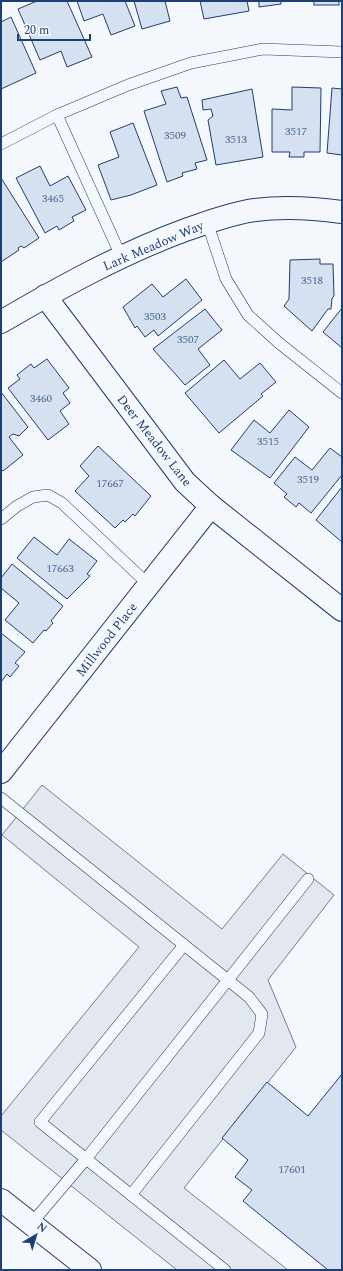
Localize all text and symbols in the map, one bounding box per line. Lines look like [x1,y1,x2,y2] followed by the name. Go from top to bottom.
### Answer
[18,16,90,42] scale bar
[24,21,49,40] text: 20 m
[285,123,307,140] house number: 3517
[164,127,186,144] house number: 3509
[225,131,247,148] house number: 3513
[42,190,64,207] house number: 3465
[100,215,208,276] street label: Lark Meadow Way
[301,272,323,289] house number: 3518
[144,308,166,325] house number: 3503
[177,331,199,348] house number: 3507
[30,390,52,407] house number: 3460
[112,390,197,491] street label: Deer Meadow Lane
[257,433,279,450] house number: 3515
[297,471,319,488] house number: 3519
[96,475,124,492] house number: 17667
[46,560,74,577] house number: 17663
[71,598,142,681] street label: Millwood Place
[278,1161,306,1178] house number: 17601
[16,1215,56,1255] north arrow
[33,1218,51,1237] text: N

